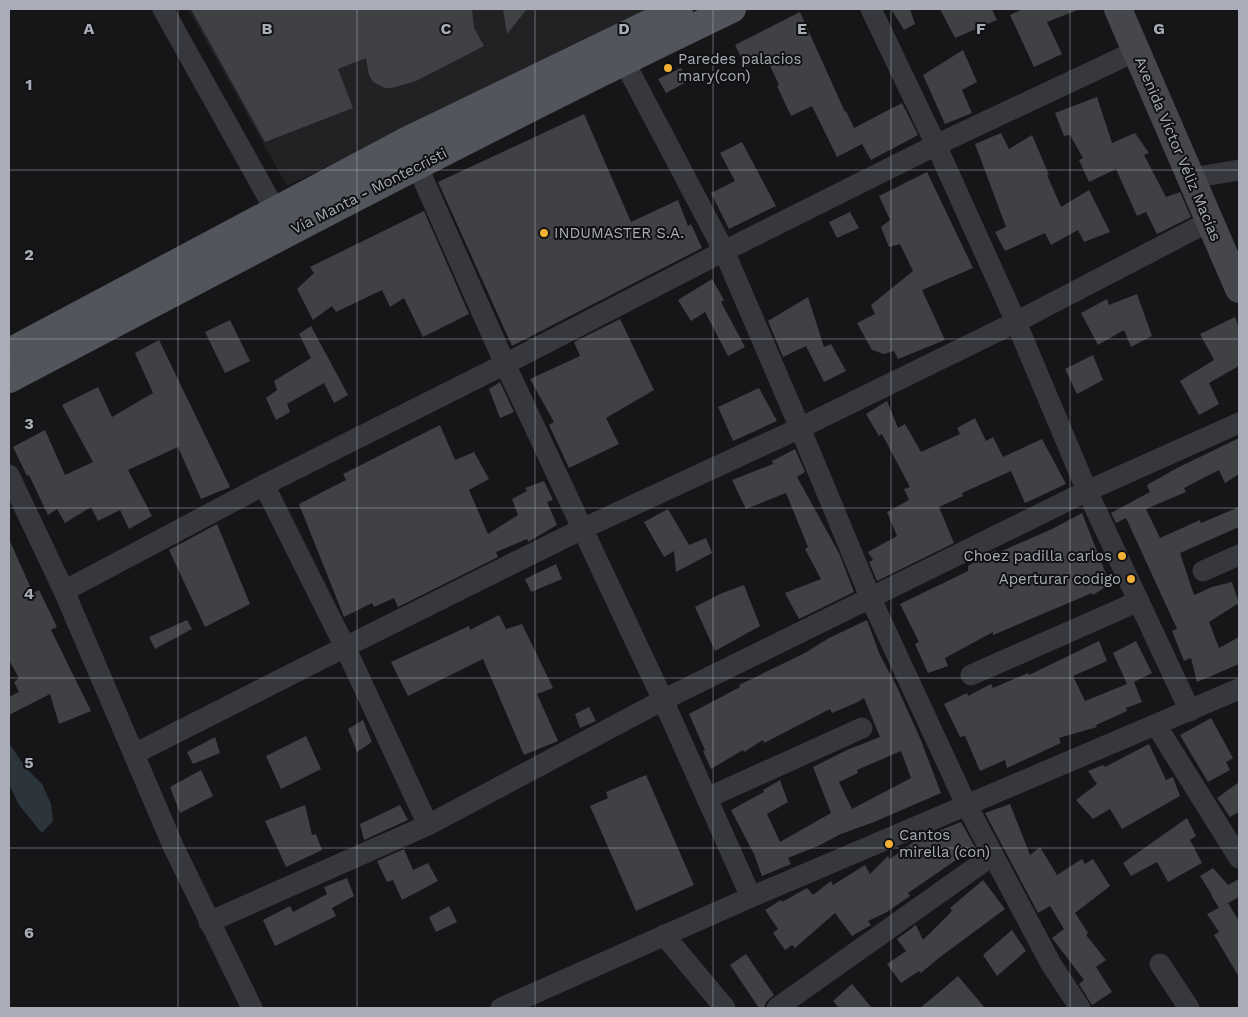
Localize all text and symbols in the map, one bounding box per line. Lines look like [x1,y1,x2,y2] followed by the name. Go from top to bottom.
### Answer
[84,19,95,38] text: A
[262,19,273,38] text: B
[441,19,452,38] text: C
[618,19,630,38] text: D
[797,19,807,38] text: E
[976,19,986,38] text: F
[1153,19,1165,38] text: G
[678,50,802,85] place label: Paredes palacios mary(con)
[1131,54,1225,244] street label: Avenida Víctor Véliz Macías
[662,62,674,74] marker: Paredes palacios mary(con)
[26,75,32,94] text: 1
[288,144,450,238] street label: Vía Manta - Montecristi
[554,224,684,242] place label: INDUMASTER S.A.
[538,227,550,239] marker: INDUMASTER S.A.
[24,245,34,264] text: 2
[24,414,34,433] text: 3
[963,547,1112,565] place label: Choez padilla carlos
[1116,550,1128,562] marker: Choez padilla carlos
[999,570,1121,588] place label: Aperturar codigo
[1125,573,1137,585] marker: Aperturar codigo
[24,584,34,603] text: 4
[24,753,34,772] text: 5
[899,826,990,861] place label: Cantos mirella (con)
[883,838,895,850] marker: Cantos mirella (con)
[24,923,34,942] text: 6

